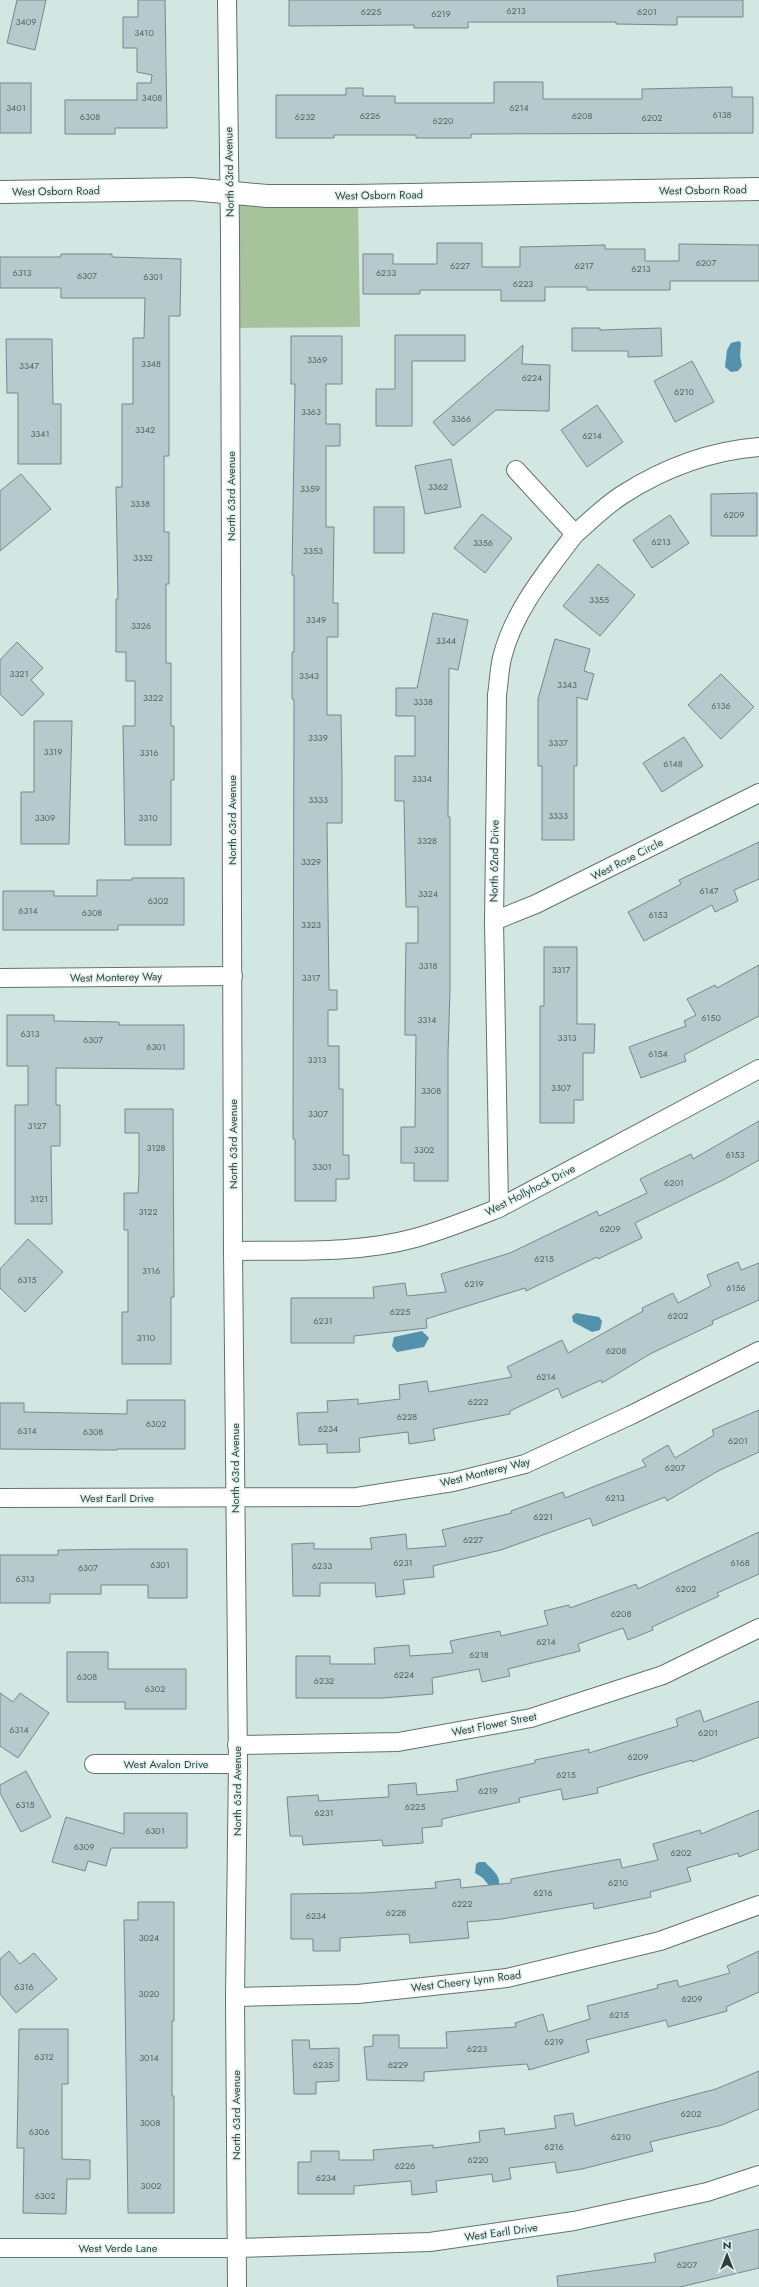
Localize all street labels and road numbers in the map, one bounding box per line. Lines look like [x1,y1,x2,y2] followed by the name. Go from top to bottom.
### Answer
[220,127,238,217] street label: North 63rd Avenue
[659,181,747,199] street label: West Osborn Road
[12,182,100,200] street label: West Osborn Road
[335,186,423,204] street label: West Osborn Road
[223,451,239,541] street label: North 63rd Avenue
[224,775,240,865] street label: North 63rd Avenue
[485,819,503,902] street label: North 62nd Drive
[588,834,666,884] street label: West Rose Circle
[70,968,162,986] street label: West Monterey Way
[225,1099,241,1189] street label: North 63rd Avenue
[482,1160,578,1220] street label: West Hollyhock Drive
[227,1423,243,1513] street label: North 63rd Avenue
[438,1453,532,1491] street label: West Monterey Way
[80,1490,154,1506] street label: West Earll Drive
[450,1708,538,1740] street label: West Flower Street
[229,1746,245,1836] street label: North 63rd Avenue
[124,1756,209,1772] street label: West Avalon Drive
[410,1966,522,1996] street label: West Cheery Lynn Road
[228,2070,244,2160] street label: North 63rd Avenue
[463,2219,539,2245] street label: West Earll Drive
[79,2240,158,2256] street label: West Verde Lane

